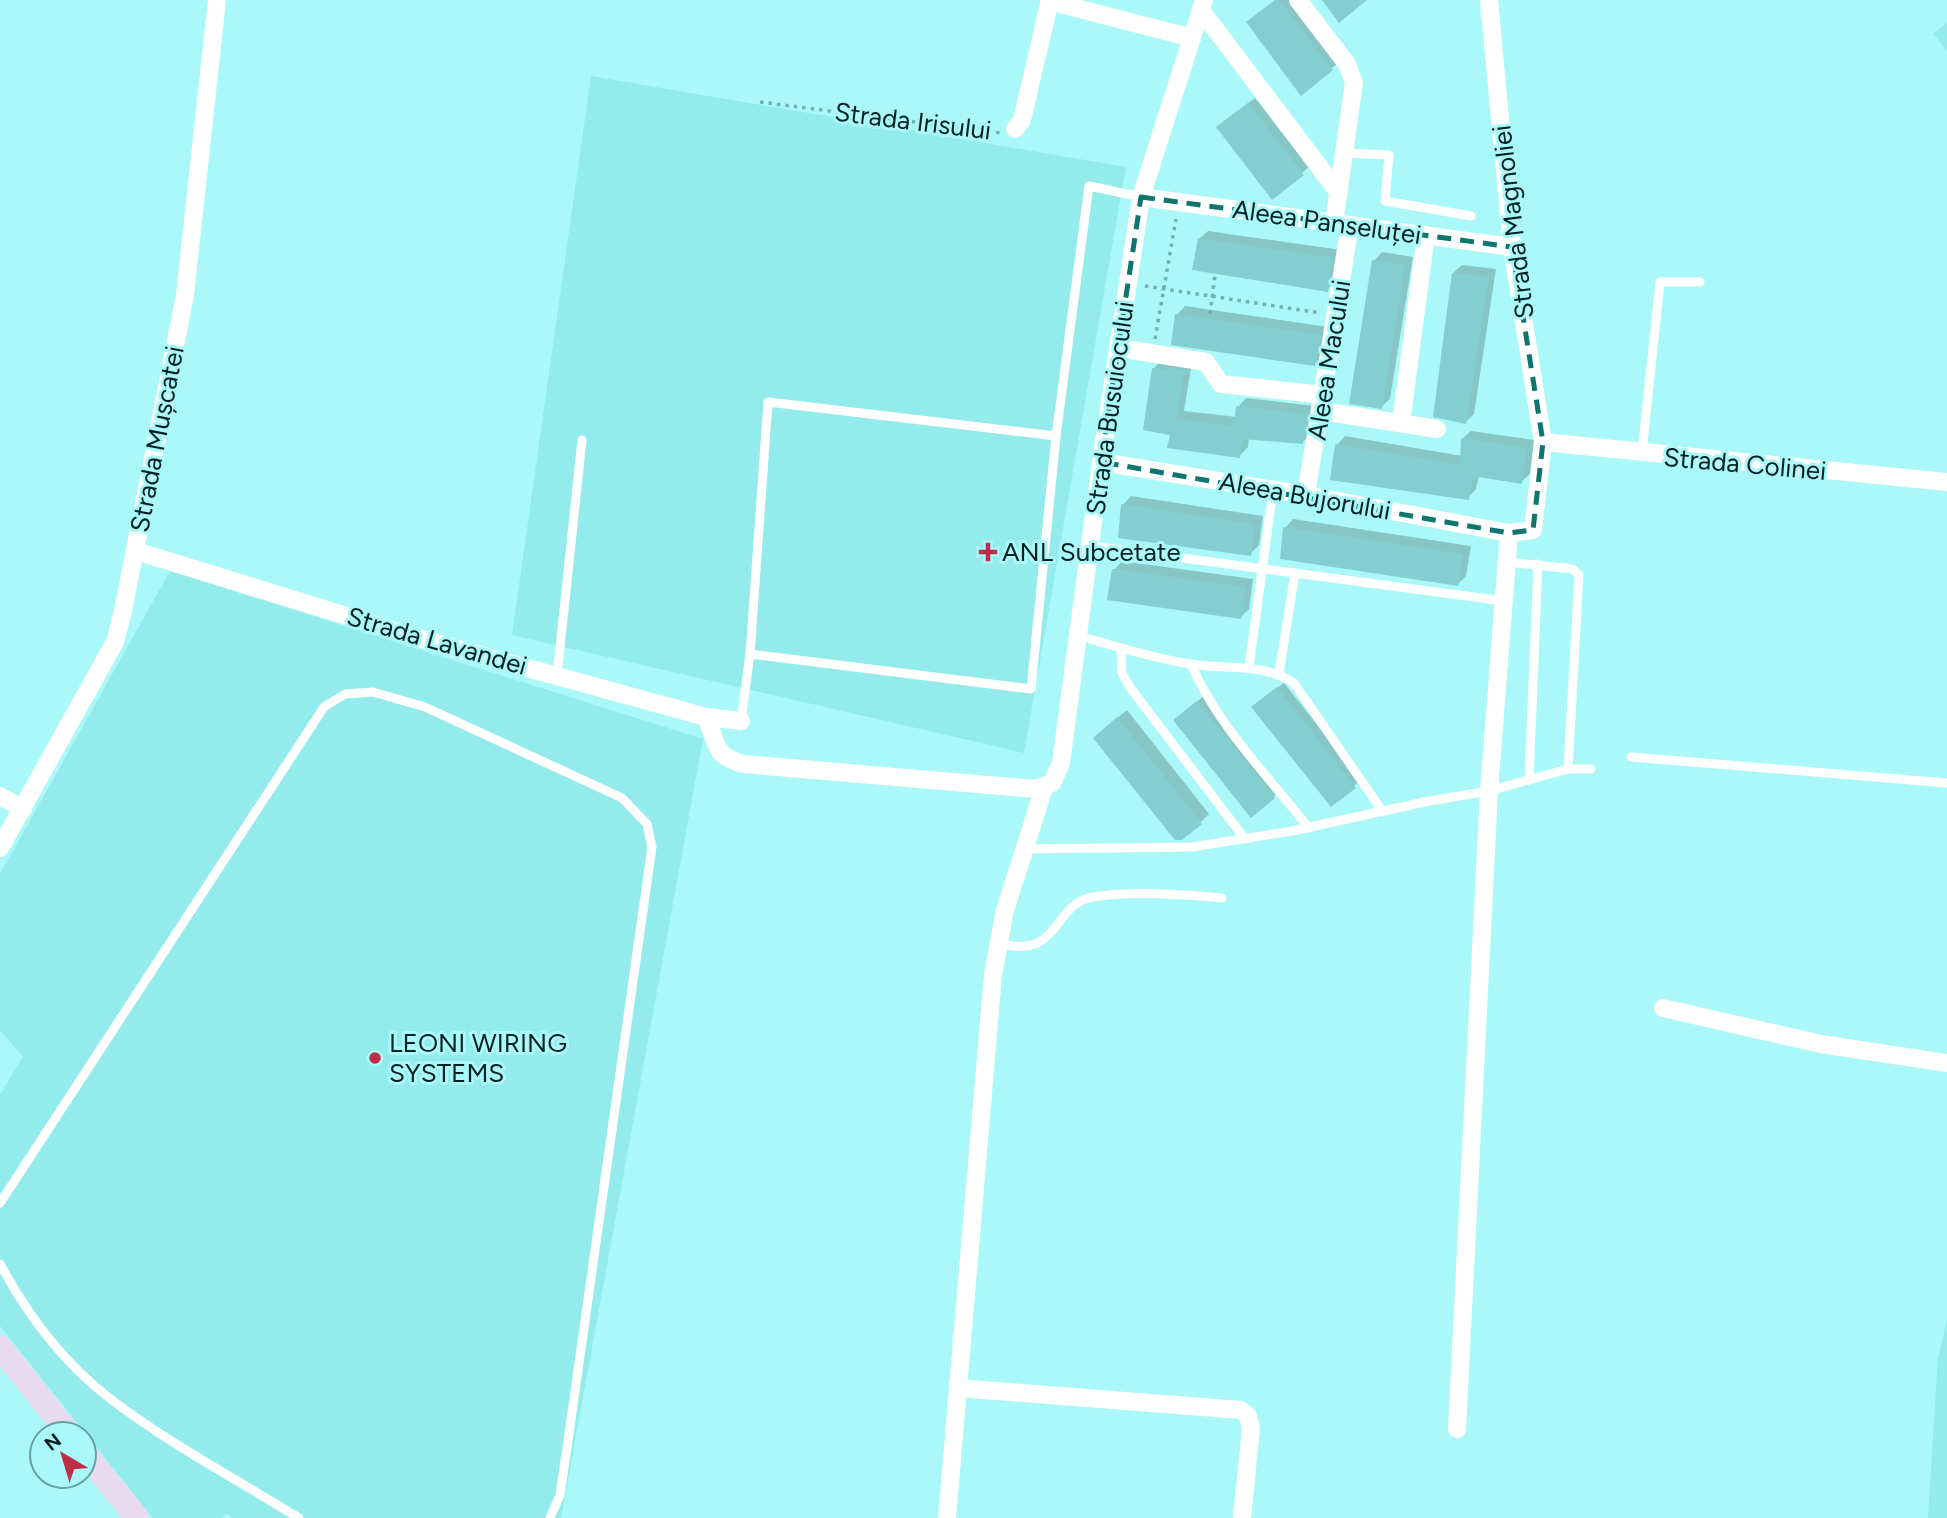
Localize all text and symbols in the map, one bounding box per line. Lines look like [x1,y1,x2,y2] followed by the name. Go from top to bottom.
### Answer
[833,96,993,146] street label: Strada Irisului
[1485,123,1541,321] street label: Strada Magnoliei
[1230,193,1424,251] street label: Aleea Panseluței
[1301,278,1357,442] street label: Aleea Macului
[1079,299,1141,517] street label: Strada Busuiocului
[123,343,191,535] street label: Strada Mușcatei
[1662,441,1828,487] street label: Strada Colinei
[1217,465,1393,527] street label: Aleea Bujorului
[1002,536,1181,568] place label: ANL Subcetate
[980,544,996,560] marker: ANL Subcetate
[343,600,531,682] street label: Strada Lavandei
[389,1027,567,1089] place label: LEONI WIRING SYSTEMS
[367,1050,383,1066] marker: LEONI WIRING SYSTEMS
[28,1420,98,1490] north arrow
[40,1428,66,1456] text: N

